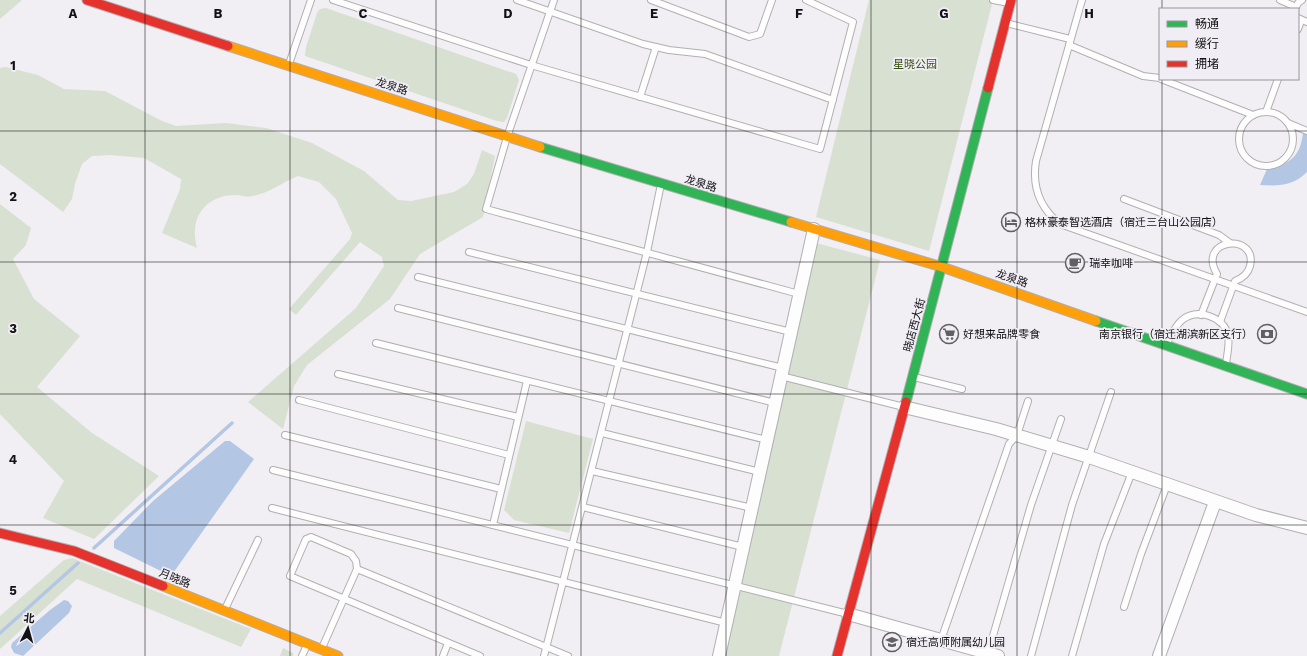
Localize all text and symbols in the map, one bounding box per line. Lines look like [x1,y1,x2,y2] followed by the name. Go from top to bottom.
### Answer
[69,6,78,21] text: A
[214,6,223,21] text: B
[359,6,368,21] text: C
[503,6,513,21] text: D
[650,6,658,21] text: E
[795,6,803,21] text: F
[939,6,949,21] text: G
[1084,6,1094,21] text: H
[1159,8,1299,80] legend
[1195,17,1219,31] text: 畅通
[1195,37,1219,51] text: 缓行
[1195,57,1219,71] text: 拥堵
[10,58,16,73] text: 1
[893,58,937,71] park label: 星晓公园
[374,75,410,98] street label: 龙泉路
[683,172,719,195] street label: 龙泉路
[9,189,17,204] text: 2
[1000,211,1022,233] hotel icon: 格林豪泰智选酒店（宿迁三台山公园店）
[1025,216,1223,229] place label: 格林豪泰智选酒店（宿迁三台山公园店）
[1064,252,1086,274] cafe icon: 瑞幸咖啡
[1089,257,1133,270] place label: 瑞幸咖啡
[994,267,1030,290] street label: 龙泉路
[901,297,928,353] street label: 晓店西大街
[9,321,17,336] text: 3
[938,323,960,345] supermarket icon: 好想来品牌零食
[1256,323,1278,345] bank icon: 南京银行（宿迁湖滨新区支行）
[963,328,1040,341] place label: 好想来品牌零食
[1099,328,1253,341] place label: 南京银行（宿迁湖滨新区支行）
[9,452,18,467] text: 4
[157,566,193,591] street label: 月晓路
[9,583,17,598] text: 5
[8,608,48,648] north arrow
[23,612,35,626] text: 北
[881,631,903,653] school or university icon: 宿迁高师附属幼儿园
[906,636,1005,649] place label: 宿迁高师附属幼儿园

